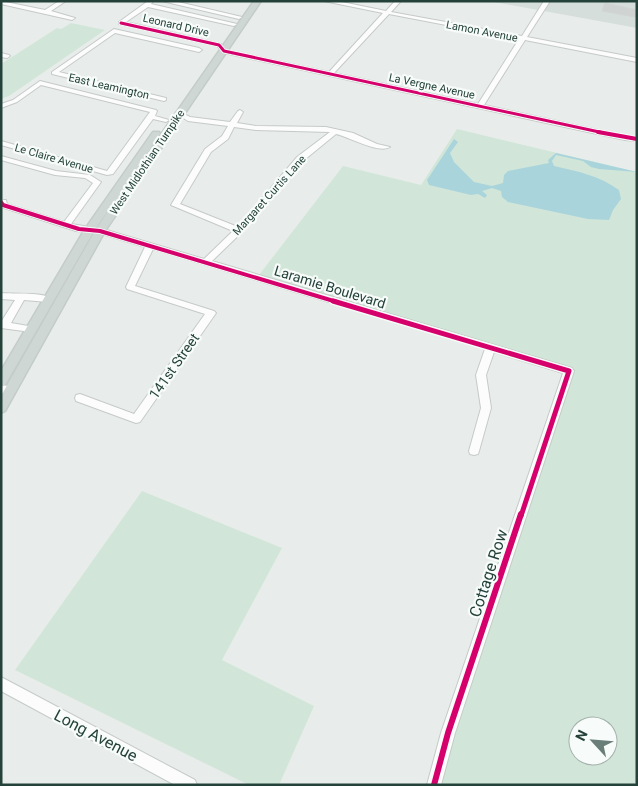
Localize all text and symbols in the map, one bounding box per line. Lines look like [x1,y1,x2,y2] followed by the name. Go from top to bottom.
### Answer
[142,12,210,39] street label: Leonard Drive
[445,18,519,45] street label: Lamon Avenue
[67,71,150,102] street label: East Leamington
[388,71,476,102] street label: La Vergne Avenue
[107,107,188,217] street label: West Midlothian Turnpike
[13,141,95,176] street label: Le Claire Avenue
[230,153,309,238] street label: Margaret Curtis Lane
[272,262,388,312] street label: Laramie Boulevard
[146,330,203,402] street label: 141st Street
[465,527,512,619] street label: Cottage Row
[51,705,141,765] street label: Long Avenue
[568,716,618,766] north arrow
[572,727,591,743] text: N

